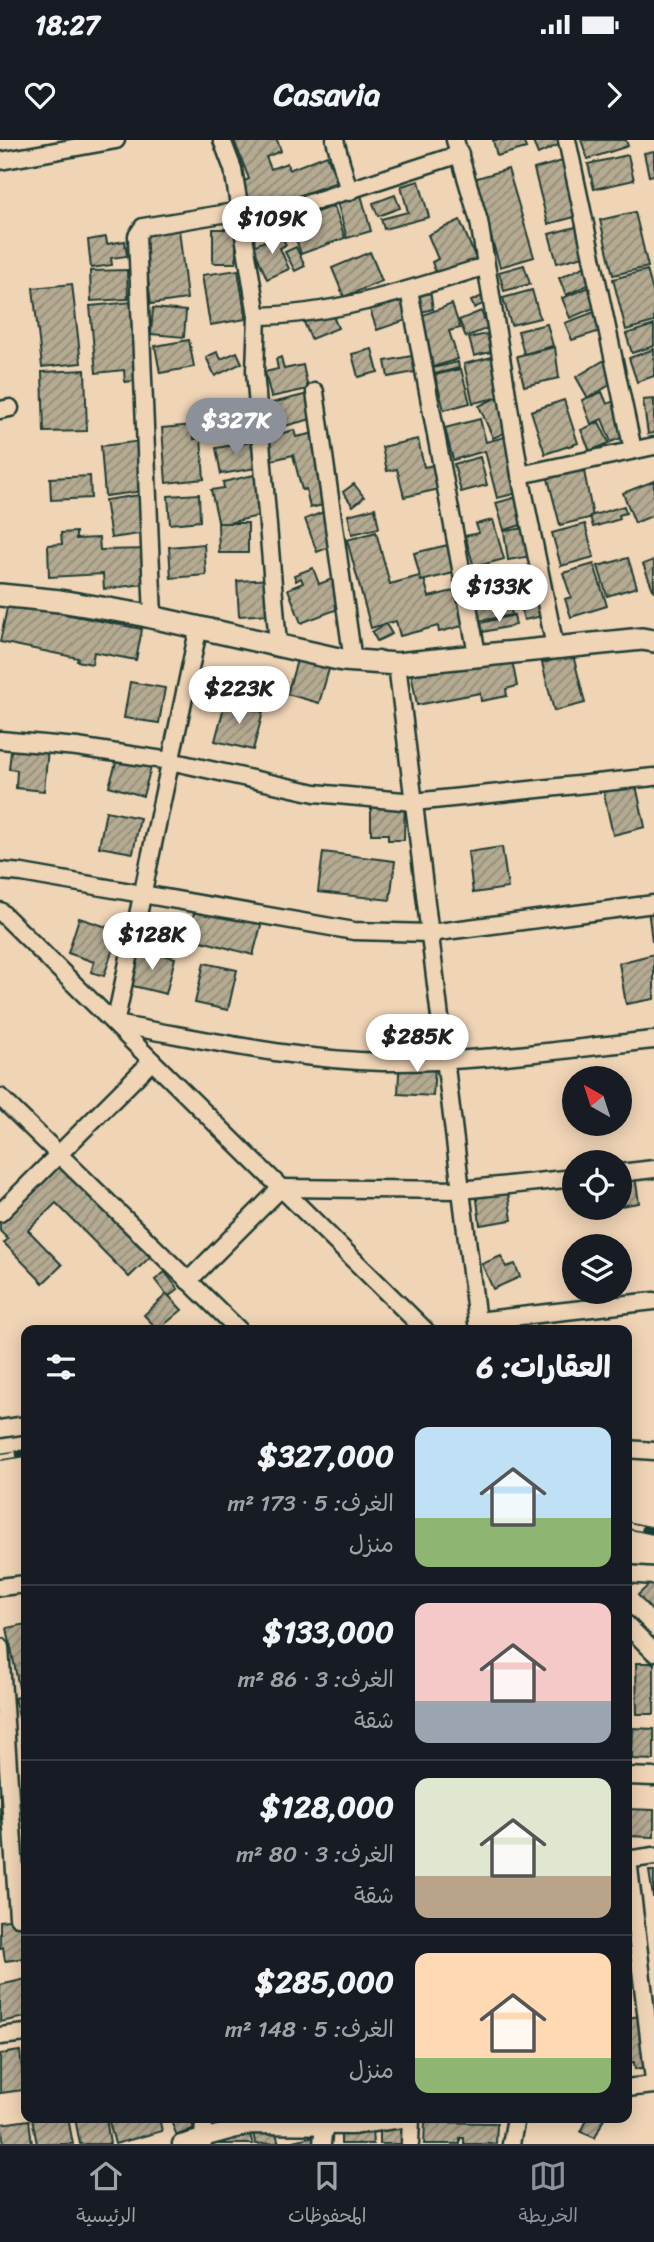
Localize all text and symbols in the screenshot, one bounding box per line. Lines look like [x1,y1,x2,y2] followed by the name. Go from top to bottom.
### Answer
[35,2,100,48] text: 18:27
[274,66,380,123] text: Casavia
[21,76,59,114] icon: heart
[595,76,633,114] icon: forward
[223,197,321,256] pin: $109K
[238,198,306,239] text: $109K
[187,398,285,458] pin: $327K
[202,400,270,441] text: $327K
[450,564,548,624] pin: $133K
[467,566,531,607] text: $133K
[190,666,288,726] pin: $223K
[205,668,273,709] text: $223K
[103,912,201,972] pin: $128K
[119,914,185,955] text: $128K
[368,1014,466,1074] pin: $285K
[382,1016,452,1057] text: $285K
[562,1066,632,1136] north arrow
[562,1066,632,1304] map controls
[562,1150,632,1220] button: locate
[562,1234,632,1304] button: layers
[477,1340,611,1394] text: العقارات: 6
[42,1348,80,1386] icon: filters
[258,1429,394,1483] text: $327,000
[471,1455,555,1539] icon: home
[228,1483,394,1524] text: الغرف: 5 · 173 m²
[349,1524,394,1565] text: منزل
[263,1605,394,1659] text: $133,000
[471,1631,555,1715] icon: home
[238,1659,394,1700] text: الغرف: 3 · 86 m²
[354,1700,394,1741] text: شقة
[261,1780,394,1834] text: $128,000
[471,1806,555,1890] icon: home
[236,1834,394,1875] text: الغرف: 3 · 80 m²
[354,1875,394,1916] text: شقة
[255,1955,394,2009] text: $285,000
[471,1981,555,2065] icon: home
[225,2009,394,2050] text: الغرف: 5 · 148 m²
[349,2050,394,2091] text: منزل
[76,2157,136,2232] tab: الرئيسية
[288,2157,366,2232] tab: المحفوظات
[519,2157,578,2232] tab: الخريطة

